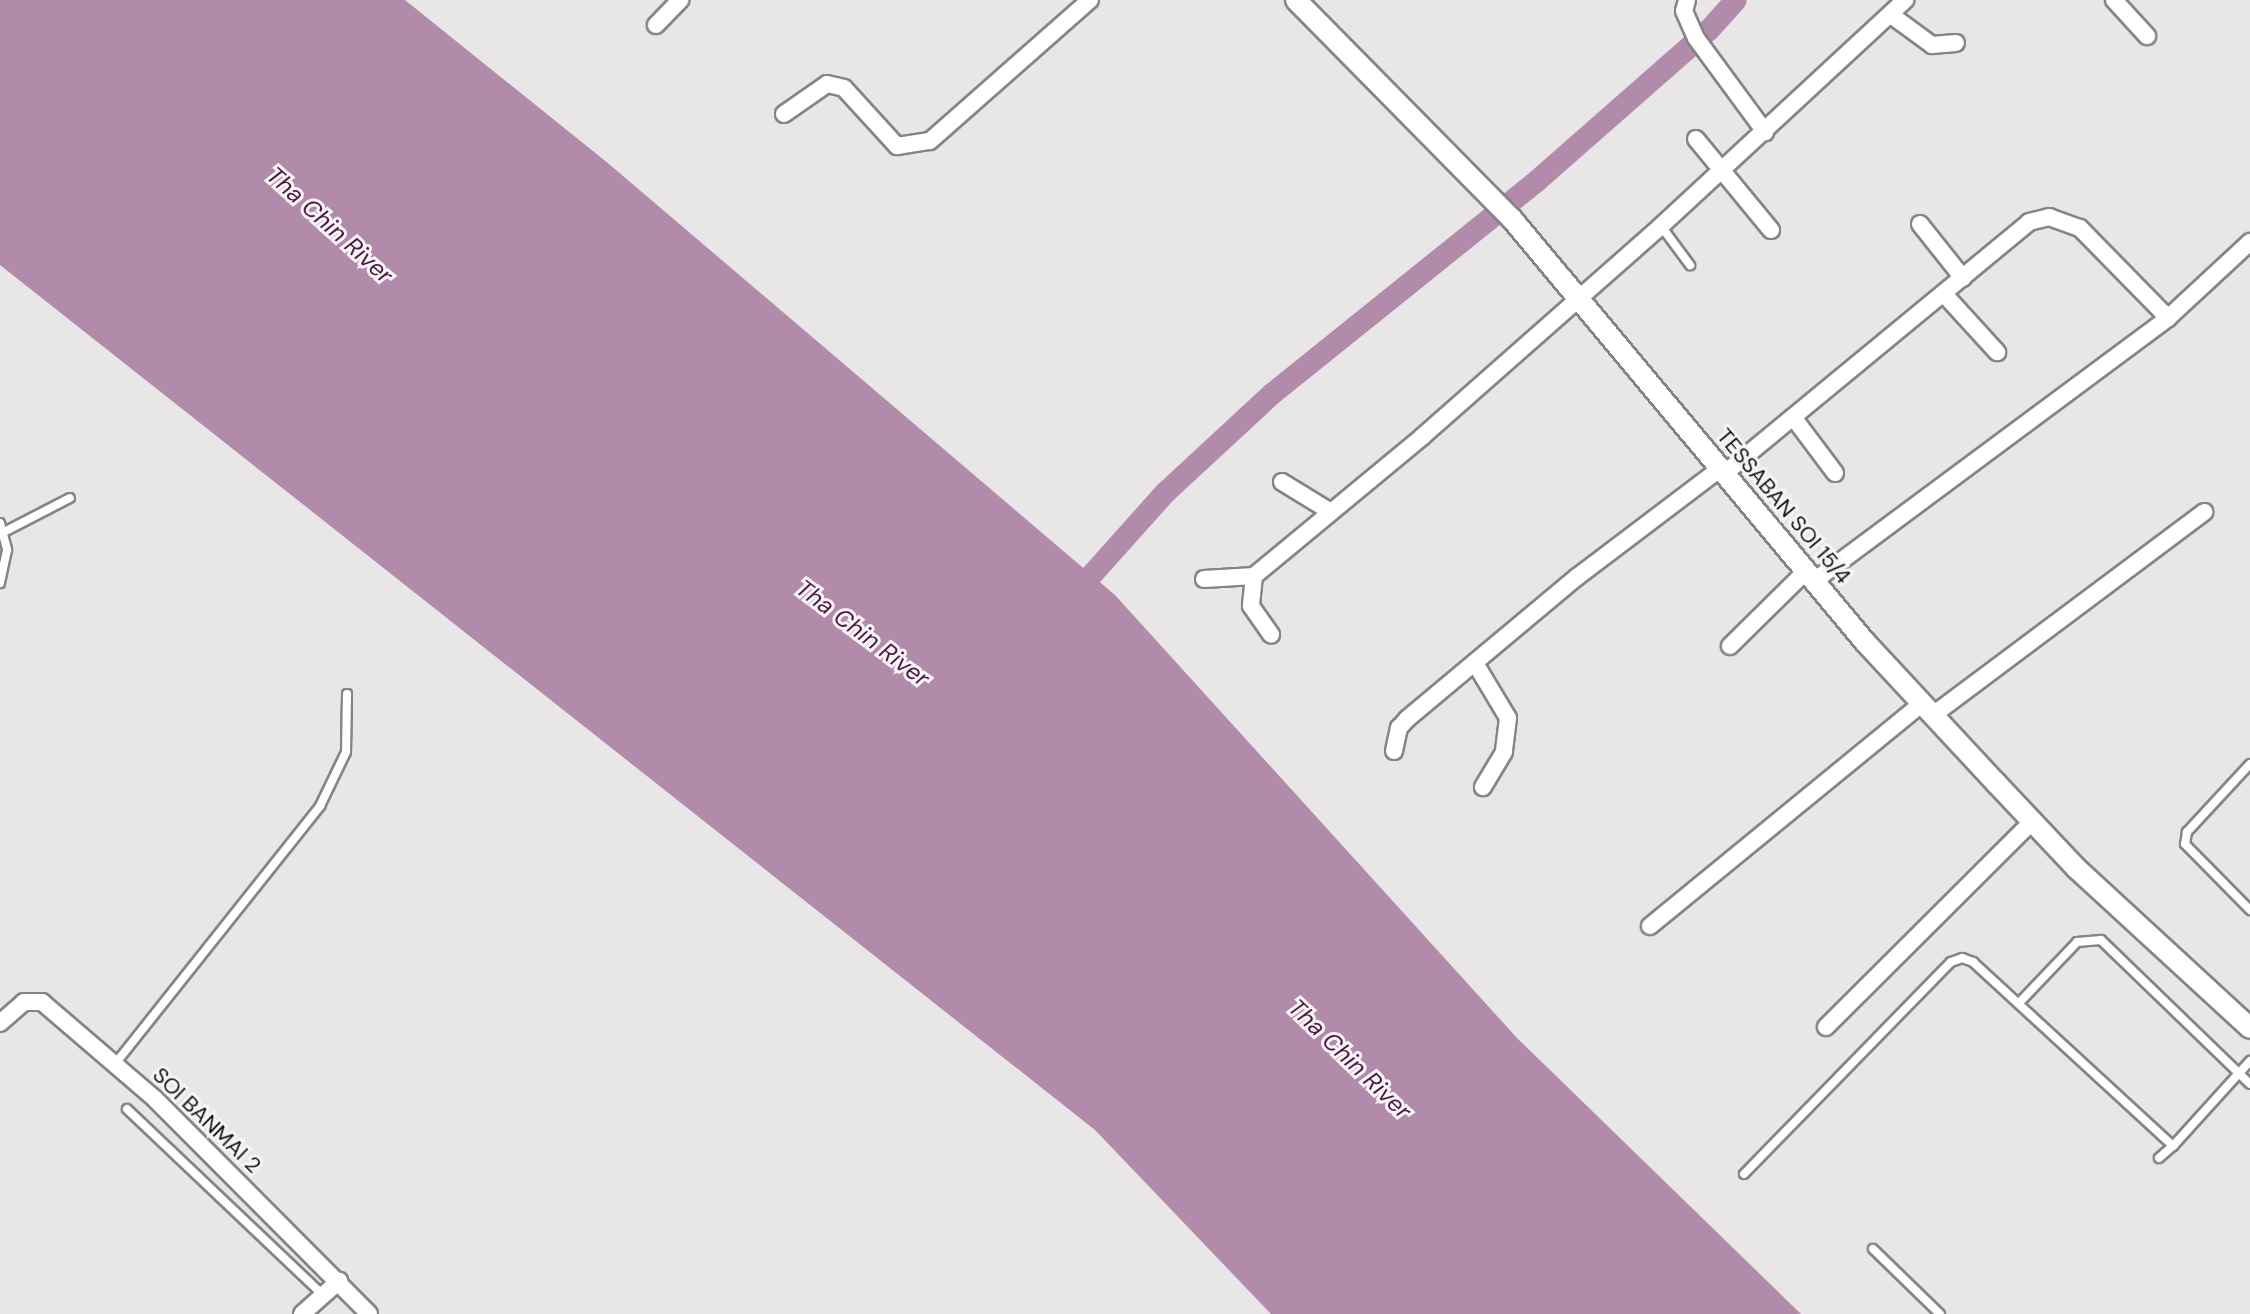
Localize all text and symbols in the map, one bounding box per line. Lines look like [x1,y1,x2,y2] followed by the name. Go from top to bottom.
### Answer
[261,161,399,289] water label: Tha Chin River
[1711,423,1857,589] street label: TESSABAN SOI 15/4
[790,573,936,693] water label: Tha Chin River
[1282,993,1418,1125] water label: Tha Chin River
[147,1062,267,1178] street label: SOI BANMAI 2

